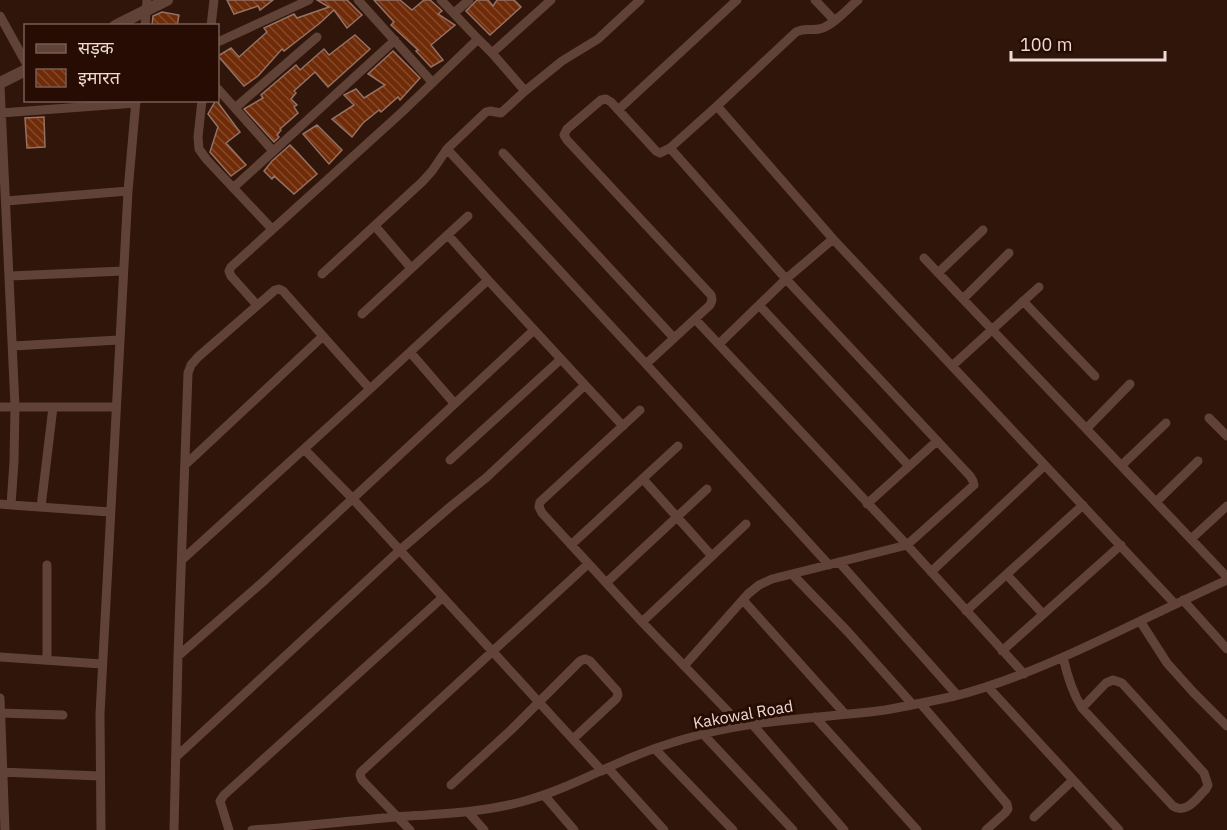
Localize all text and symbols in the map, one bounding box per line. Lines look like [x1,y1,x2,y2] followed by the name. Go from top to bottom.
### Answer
[24,24,219,102] legend
[1011,24,1166,62] scale bar
[1020,33,1072,56] text: 100 m
[78,36,115,59] text: सड़क
[78,66,121,89] text: इमारत
[691,695,795,733] street label: Kakowal Road

